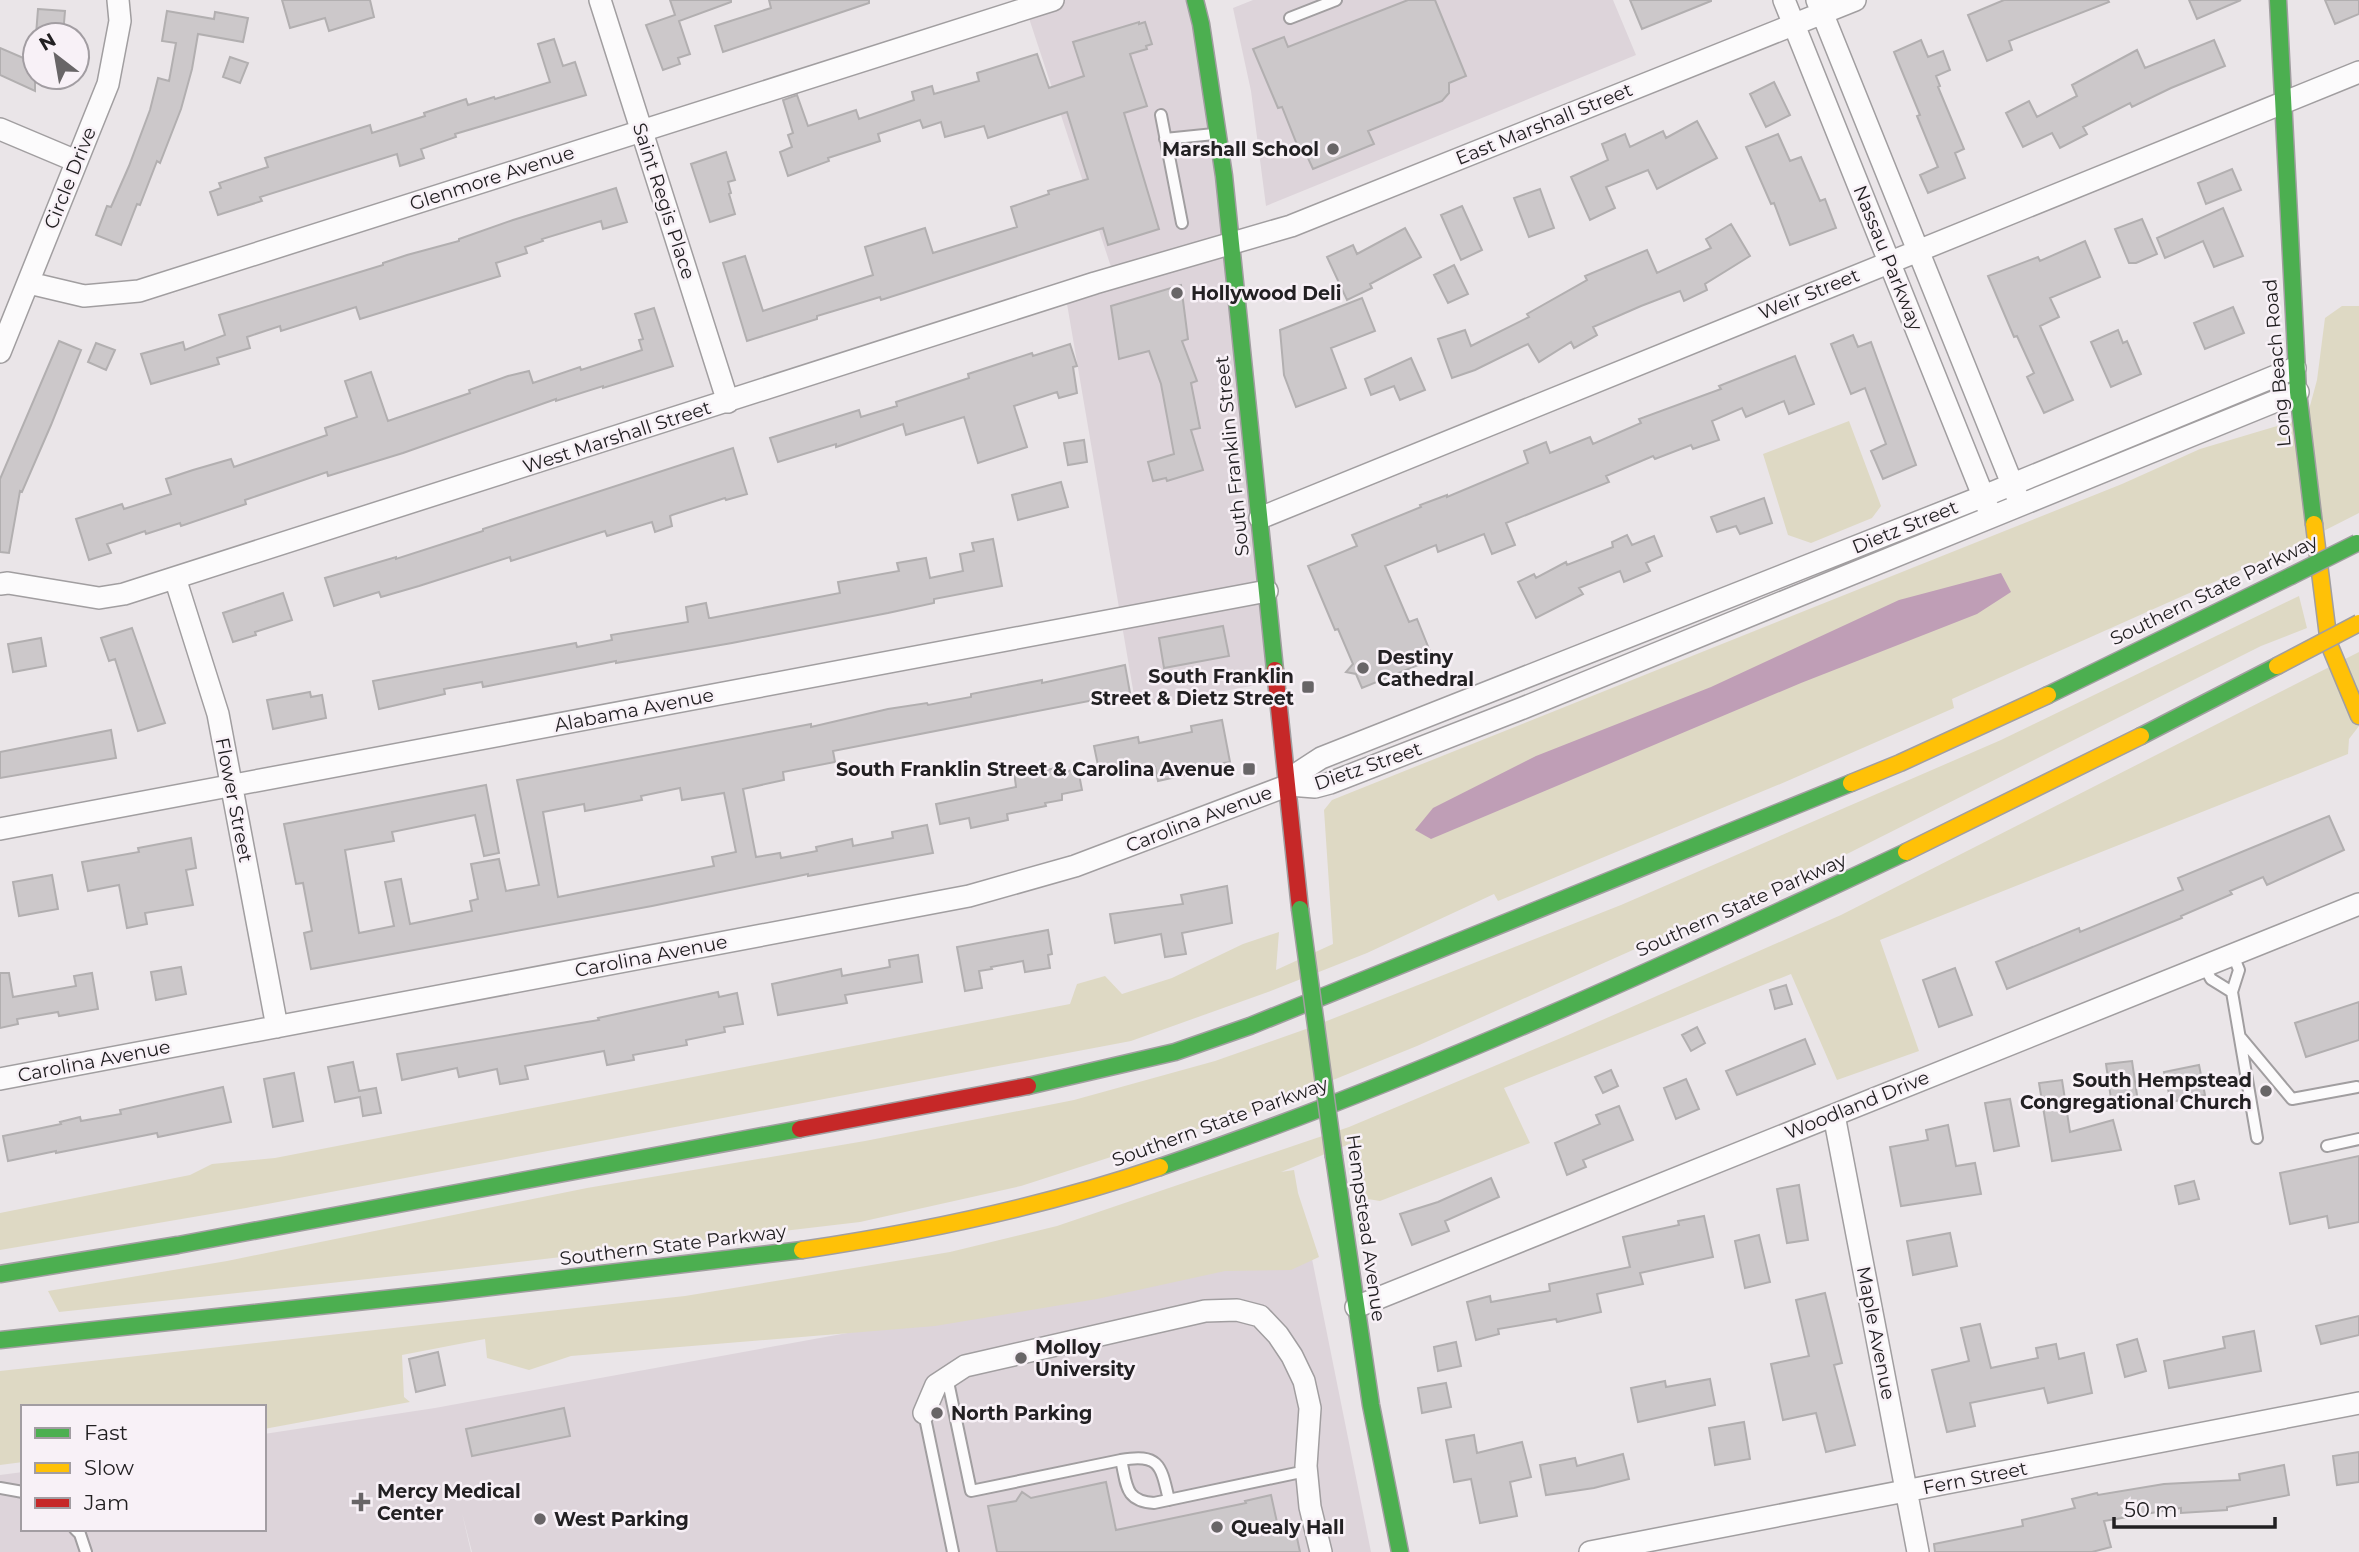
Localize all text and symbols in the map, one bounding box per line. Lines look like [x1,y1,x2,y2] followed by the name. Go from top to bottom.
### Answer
[21,21,91,91] north arrow
[35,28,60,56] text: N
[1452,78,1636,170] street label: East Marshall Street
[628,120,700,282] street label: Saint Regis Place
[39,124,101,232] street label: Circle Drive
[1162,138,1319,161] place label: Marshall School
[407,141,577,215] street label: Glenmore Avenue
[1325,141,1341,157] marker: Marshall School
[1848,182,1928,335] street label: Nassau Parkway
[1755,263,1863,325] street label: Weir Street
[2258,278,2296,448] street label: Long Beach Road
[1191,282,1341,305] place label: Hollywood Deli
[1169,285,1185,301] marker: Hollywood Deli
[1210,354,1254,557] street label: South Franklin Street
[520,396,714,478] street label: West Marshall Street
[1849,495,1962,559] street label: Dietz Street
[2106,529,2322,650] street label: Southern State Parkway
[1377,646,1474,691] place label: Destiny Cathedral
[1355,660,1371,676] marker: Destiny Cathedral
[1091,665,1294,710] place label: South Franklin Street & Dietz Street
[1300,679,1316,695] marker: South Franklin Street & Dietz Street
[552,683,716,737] street label: Alabama Avenue
[211,736,257,865] street label: Flower Street
[1311,737,1425,795] street label: Dietz Street
[836,758,1235,781] place label: South Franklin Street & Carolina Avenue
[1241,761,1257,777] marker: South Franklin Street & Carolina Avenue
[1123,781,1275,857] street label: Carolina Avenue
[1632,848,1850,962] street label: Southern State Parkway
[573,930,729,982] street label: Carolina Avenue
[16,1035,172,1087] street label: Carolina Avenue
[1781,1066,1933,1144] street label: Woodland Drive
[2020,1069,2252,1114] place label: South Hempstead Congregational Church
[1109,1072,1332,1172] street label: Southern State Parkway
[2258,1083,2274,1099] marker: South Hempstead Congregational Church
[1341,1133,1391,1323] street label: Hempstead Avenue
[558,1220,788,1270] street label: Southern State Parkway
[1852,1264,1900,1402] street label: Maple Avenue
[1035,1336,1136,1381] place label: Molloy University
[1013,1350,1029,1366] marker: Molloy University
[951,1402,1092,1425] place label: North Parking
[21,1405,266,1531] legend
[929,1405,945,1421] marker: North Parking
[84,1420,128,1445] text: Fast
[84,1455,134,1480] text: Slow
[1921,1457,2029,1499] street label: Fern Street
[377,1480,521,1525] place label: Mercy Medical Center
[2114,1486,2275,1530] scale bar
[83,1490,129,1515] text: Jam
[351,1492,371,1512] marker: Mercy Medical Center
[2124,1497,2178,1522] text: 50 m
[554,1508,689,1531] place label: West Parking
[532,1511,548,1527] marker: West Parking
[1231,1516,1345,1539] place label: Quealy Hall
[1209,1519,1225,1535] marker: Quealy Hall

